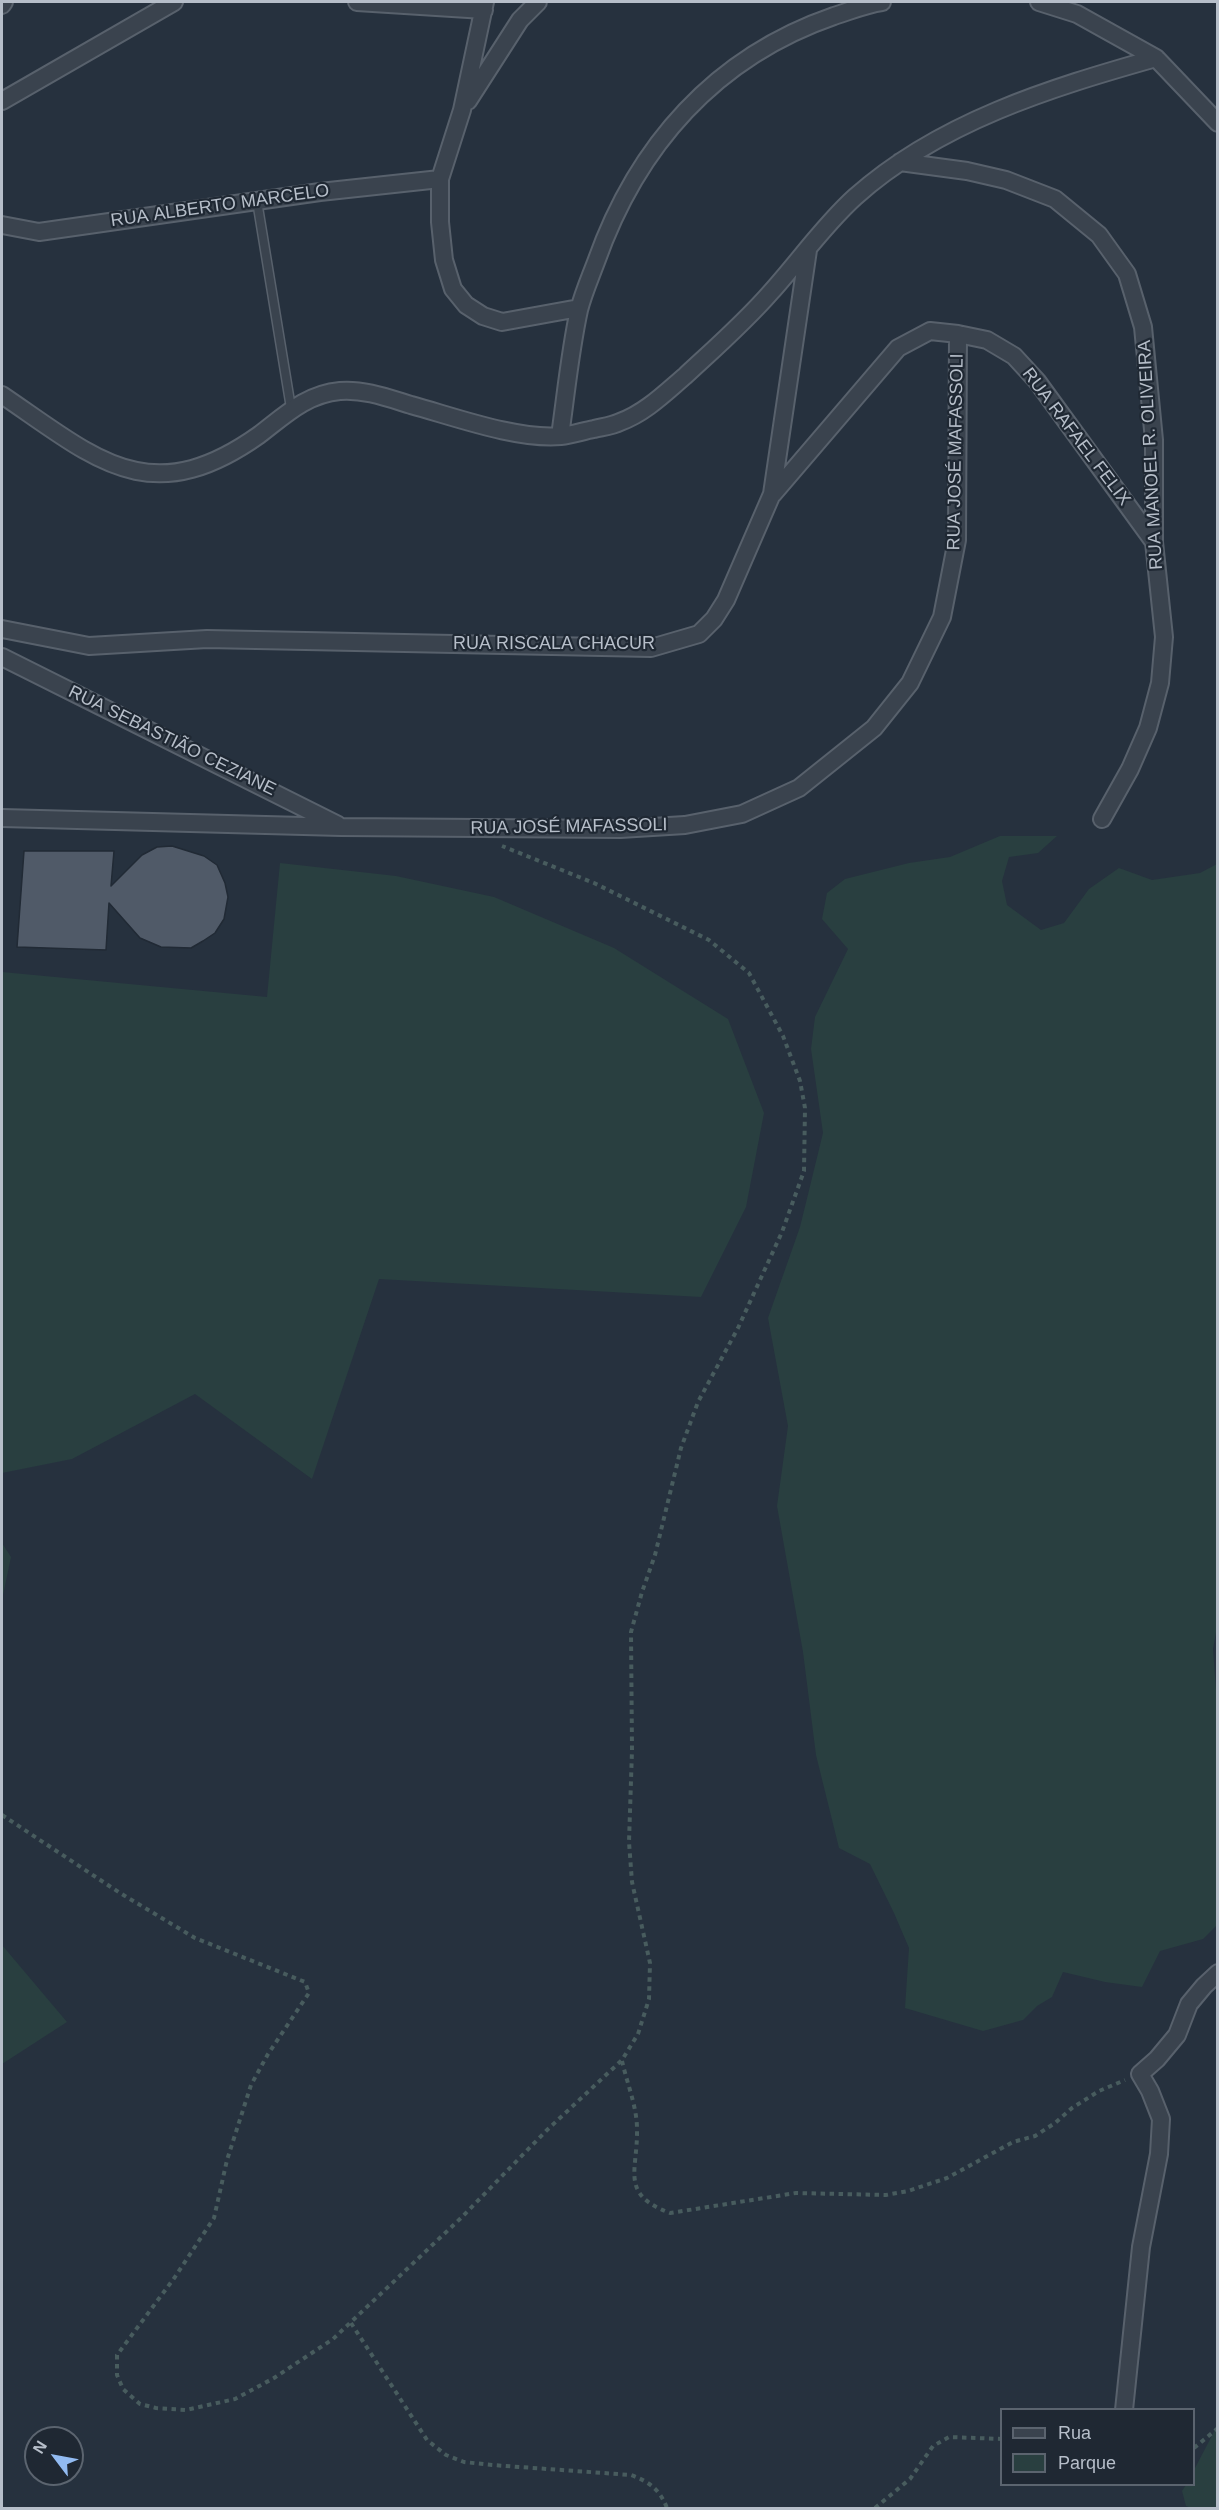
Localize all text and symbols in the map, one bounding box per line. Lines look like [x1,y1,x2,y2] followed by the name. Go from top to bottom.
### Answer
[109,180,331,232] street label: RUA ALBERTO MARCELO
[1134,340,1168,570] street label: RUA MANOEL R. OLIVEIRA
[943,353,969,551] street label: RUA JOSÉ MAFASSOLI
[1017,364,1135,510] street label: RUA RAFAEL FELIX
[453,633,655,655] street label: RUA RISCALA CHACUR
[65,681,279,801] street label: RUA SEBASTIÃO CEZIANE
[470,814,668,840] street label: RUA JOSÉ MAFASSOLI
[1000,2408,1195,2486] legend
[1058,2423,1091,2443] text: Rua
[24,2426,84,2486] north arrow
[30,2438,50,2457] text: N
[1058,2453,1116,2473] text: Parque

